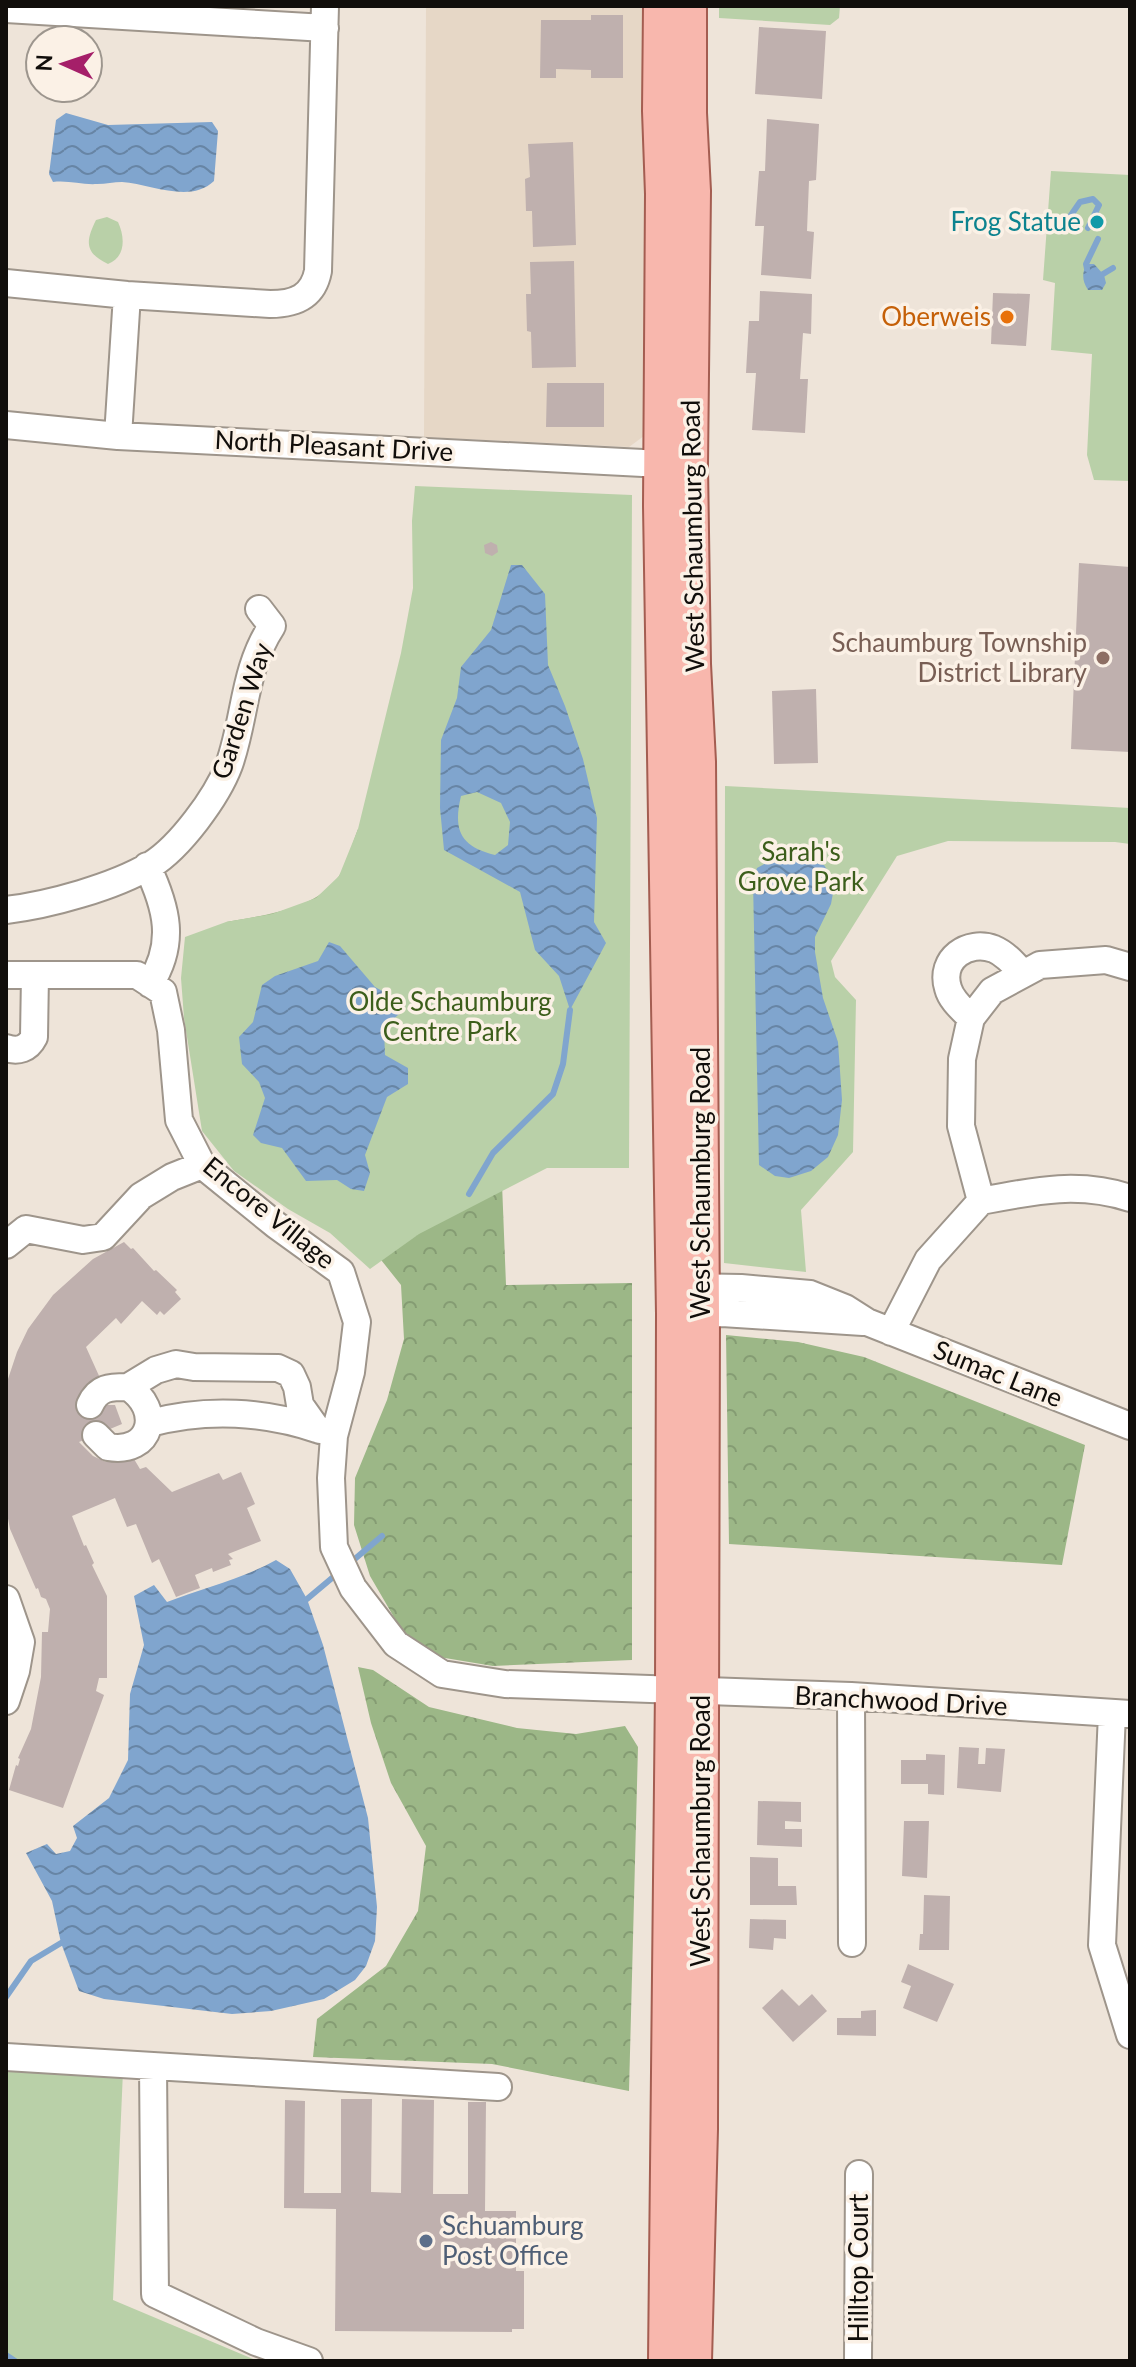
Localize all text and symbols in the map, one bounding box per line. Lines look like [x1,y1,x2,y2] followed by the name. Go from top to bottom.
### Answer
[24,24,104,104] north arrow
[30,54,57,72] text: N
[950,205,1081,237] place label: Frog Statue
[1088,213,1106,231] marker: Frog Statue
[881,300,991,332] place label: Oberweis
[998,308,1016,326] marker: Oberweis
[674,400,710,672] street label: West Schaumburg Road
[214,423,454,467] street label: North Pleasant Drive
[831,626,1088,688] place label: Schaumburg Township District Library
[204,638,278,783] street label: Garden Way
[1094,649,1112,667] marker: Schaumburg Township District Library
[738,835,865,897] park label: Sarah's Grove Park
[348,985,552,1047] park label: Olde Schaumburg Centre Park
[684,1047,716,1319] street label: West Schaumburg Road
[197,1149,342,1275] street label: Encore Village
[929,1333,1068,1413] street label: Sumac Lane
[794,1678,1008,1722] street label: Branchwood Drive
[684,1695,716,1967] street label: West Schaumburg Road
[842,2193,874,2342] street label: Hilltop Court
[442,2209,584,2271] place label: Schuamburg Post Office
[417,2232,435,2250] marker: Schuamburg Post Office

